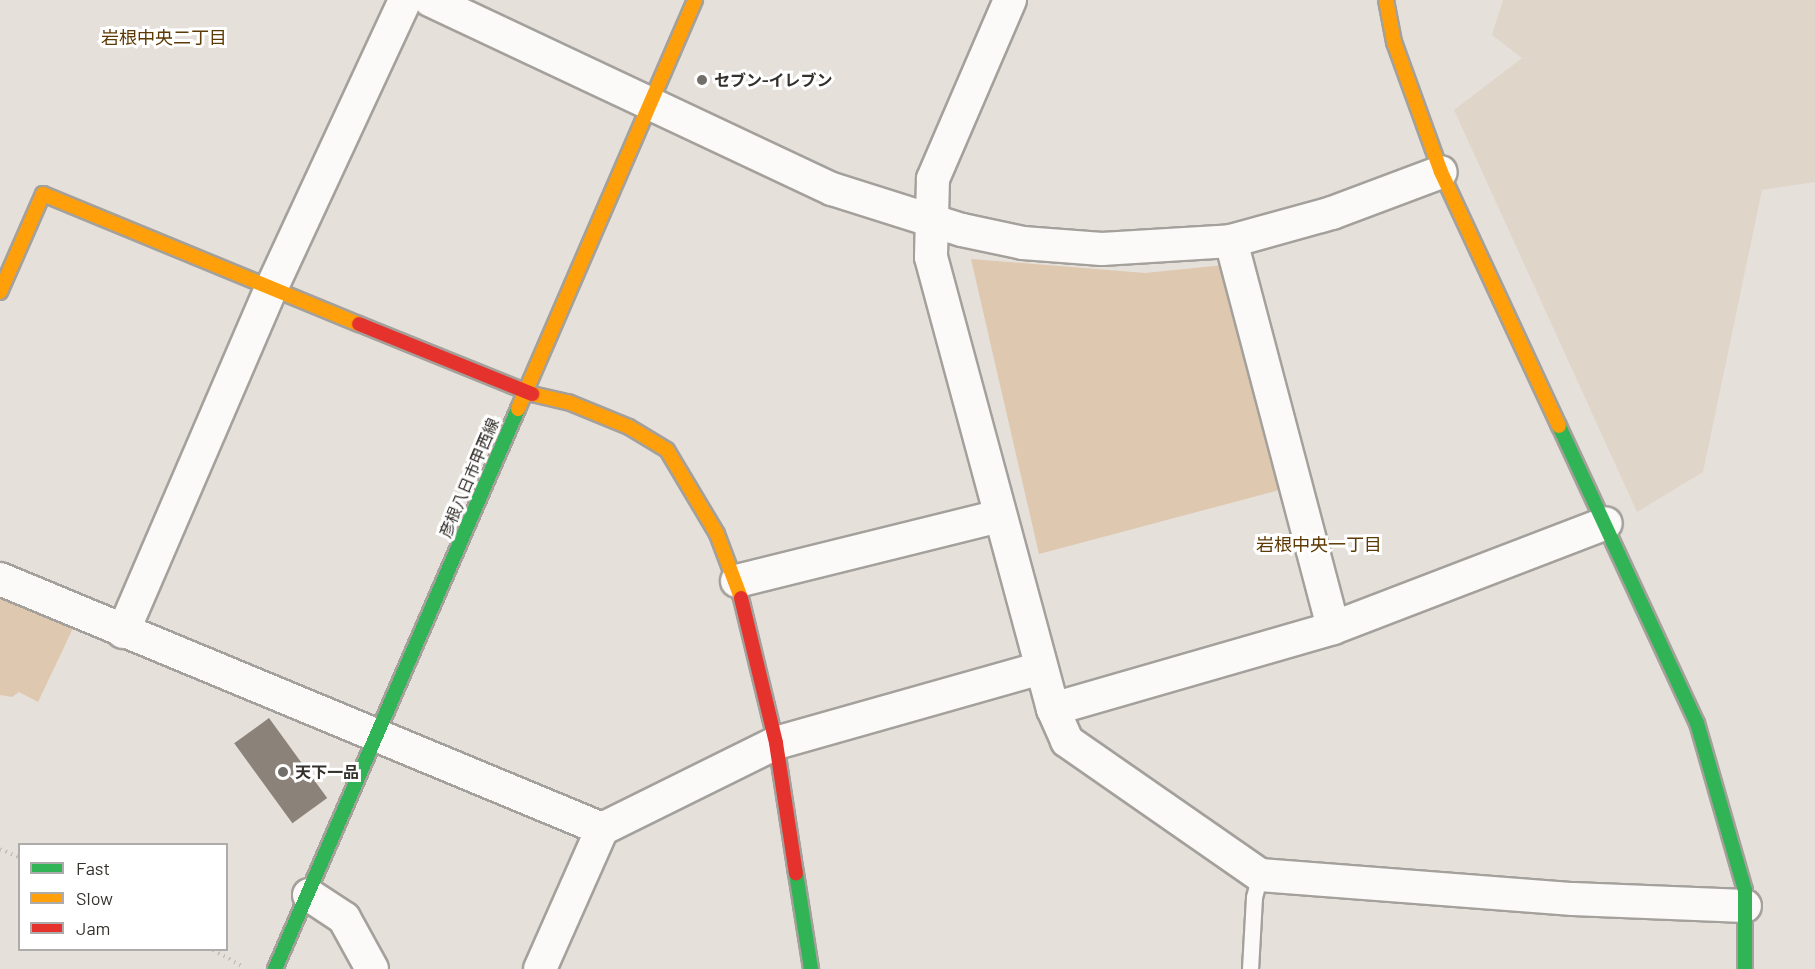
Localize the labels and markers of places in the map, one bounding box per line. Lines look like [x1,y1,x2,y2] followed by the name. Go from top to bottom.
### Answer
[714,70,833,90] place label: セブン-イレブン
[695,73,709,87] marker: セブン-イレブン
[295,762,359,782] place label: 天下一品
[276,765,290,779] marker: 天下一品

